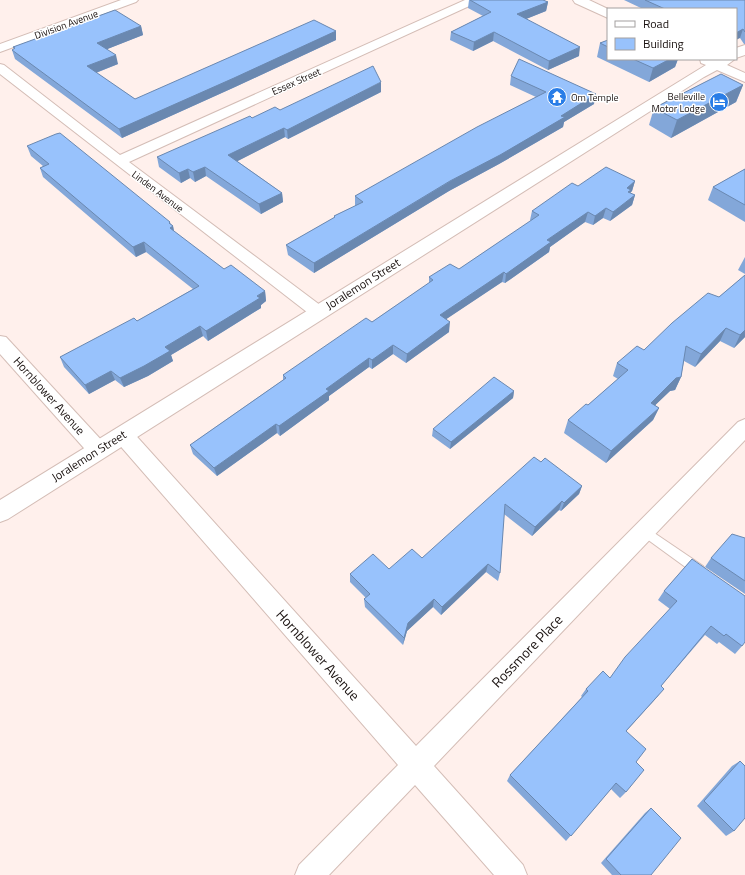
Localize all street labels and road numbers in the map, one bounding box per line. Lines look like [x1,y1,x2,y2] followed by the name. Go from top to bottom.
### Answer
[32,6,100,43] street label: Division Avenue
[269,64,324,99] street label: Essex Street
[129,167,187,216] street label: Linden Avenue
[322,253,405,314] street label: Joralemon Street
[9,352,90,439] street label: Hornblower Avenue
[48,425,131,486] street label: Joralemon Street
[272,604,365,705] street label: Hornblower Avenue
[486,609,567,692] street label: Rossmore Place

